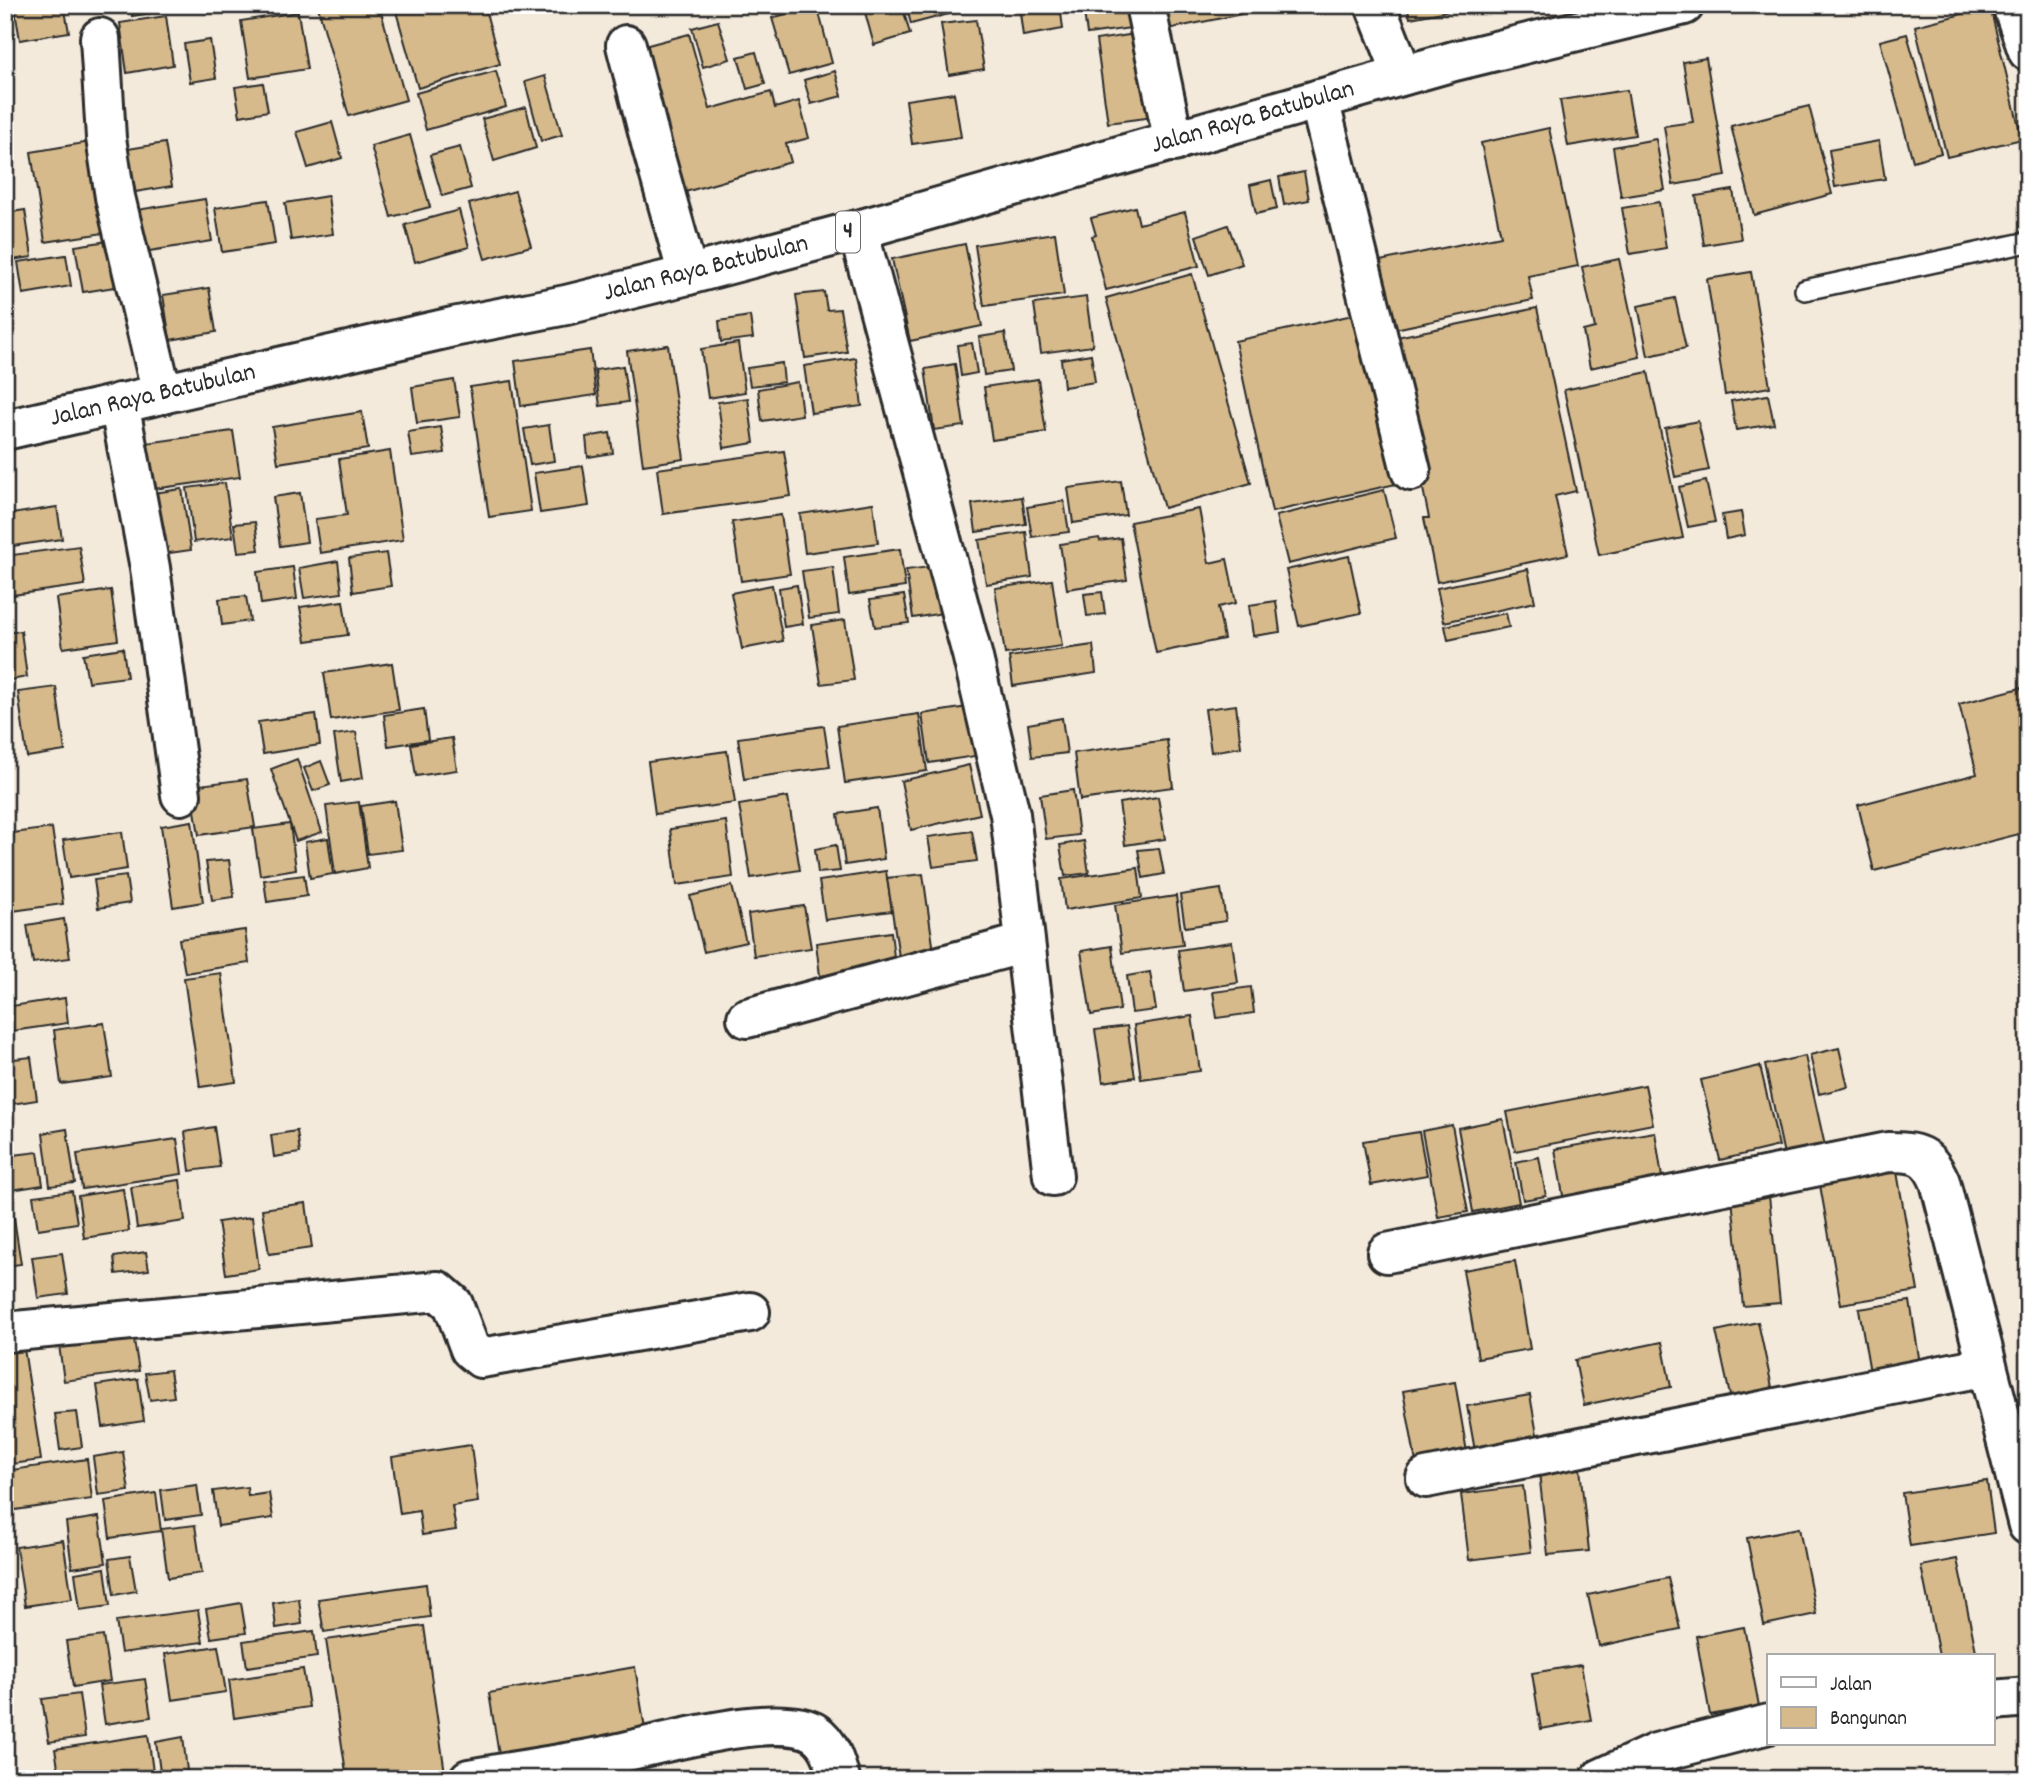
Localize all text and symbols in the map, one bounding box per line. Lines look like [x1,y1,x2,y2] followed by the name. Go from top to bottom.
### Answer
[1147,71,1359,165] street label: Jalan Raya Batubulan
[836,212,860,253] road number: 4
[600,226,812,312] street label: Jalan Raya Batubulan
[47,354,259,438] street label: Jalan Raya Batubulan
[1767,1654,1994,1746] legend
[1830,1671,1872,1701] text: Jalan
[1830,1705,1907,1735] text: Bangunan

